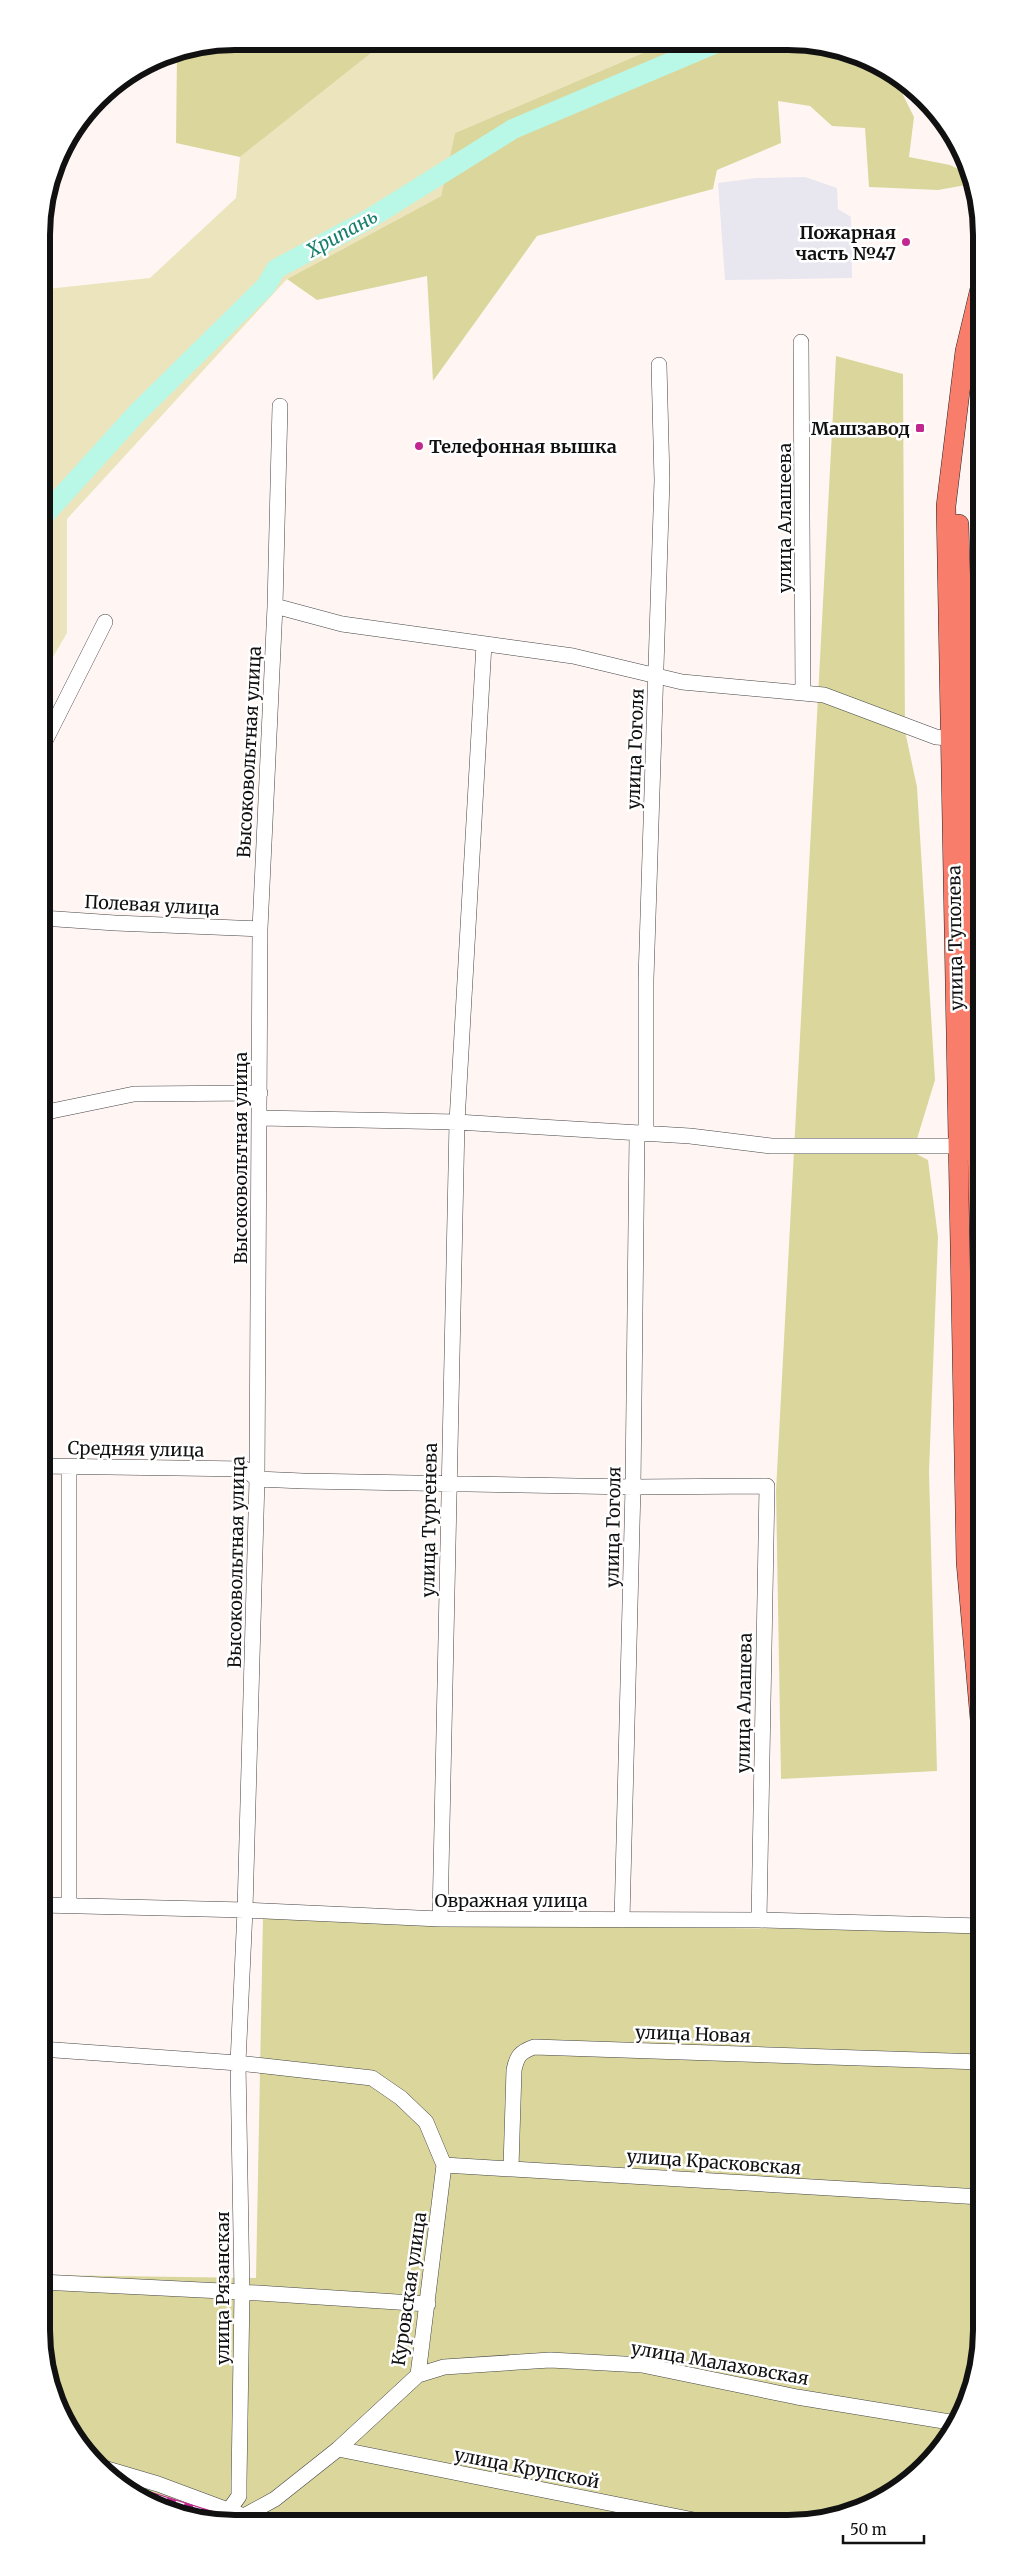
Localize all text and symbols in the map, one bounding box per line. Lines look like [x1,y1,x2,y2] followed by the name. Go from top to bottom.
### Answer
[301,204,382,263] water label: Хрипань
[796,221,896,265] place label: Пожарная часть №47
[900,236,912,248] marker: Пожарная часть №47
[811,417,910,440] place label: Машзавод
[914,422,926,434] marker: Машзавод
[429,435,617,458] place label: Телефонная вышка
[413,440,425,452] marker: Телефонная вышка
[773,443,796,593] street label: улица Алашеева
[232,645,266,859] street label: Высоковольтная улица
[621,688,649,810] street label: улица Гоголя
[942,865,968,1011] street label: улица Туполева
[84,890,220,920] street label: Полевая улица
[229,1052,252,1264] street label: Высоковольтная улица
[67,1436,205,1462] street label: Средняя улица
[416,1442,442,1597] street label: улица Тургенева
[223,1455,249,1668] street label: Высоковольтная улица
[600,1466,626,1588] street label: улица Гоголя
[731,1632,757,1773] street label: улица Алашева
[434,1889,588,1912] street label: Овражная улица
[635,2020,751,2048] street label: улица Новая
[626,2144,802,2180] street label: улица Красковская
[387,2210,431,2368] street label: Куровская улица
[211,2211,234,2365] street label: улица Рязанская
[629,2336,811,2390] street label: улица Малаховская
[452,2443,602,2493] street label: улица Крупской
[843,2512,924,2544] scale bar
[850,2520,887,2539] text: 50 m

